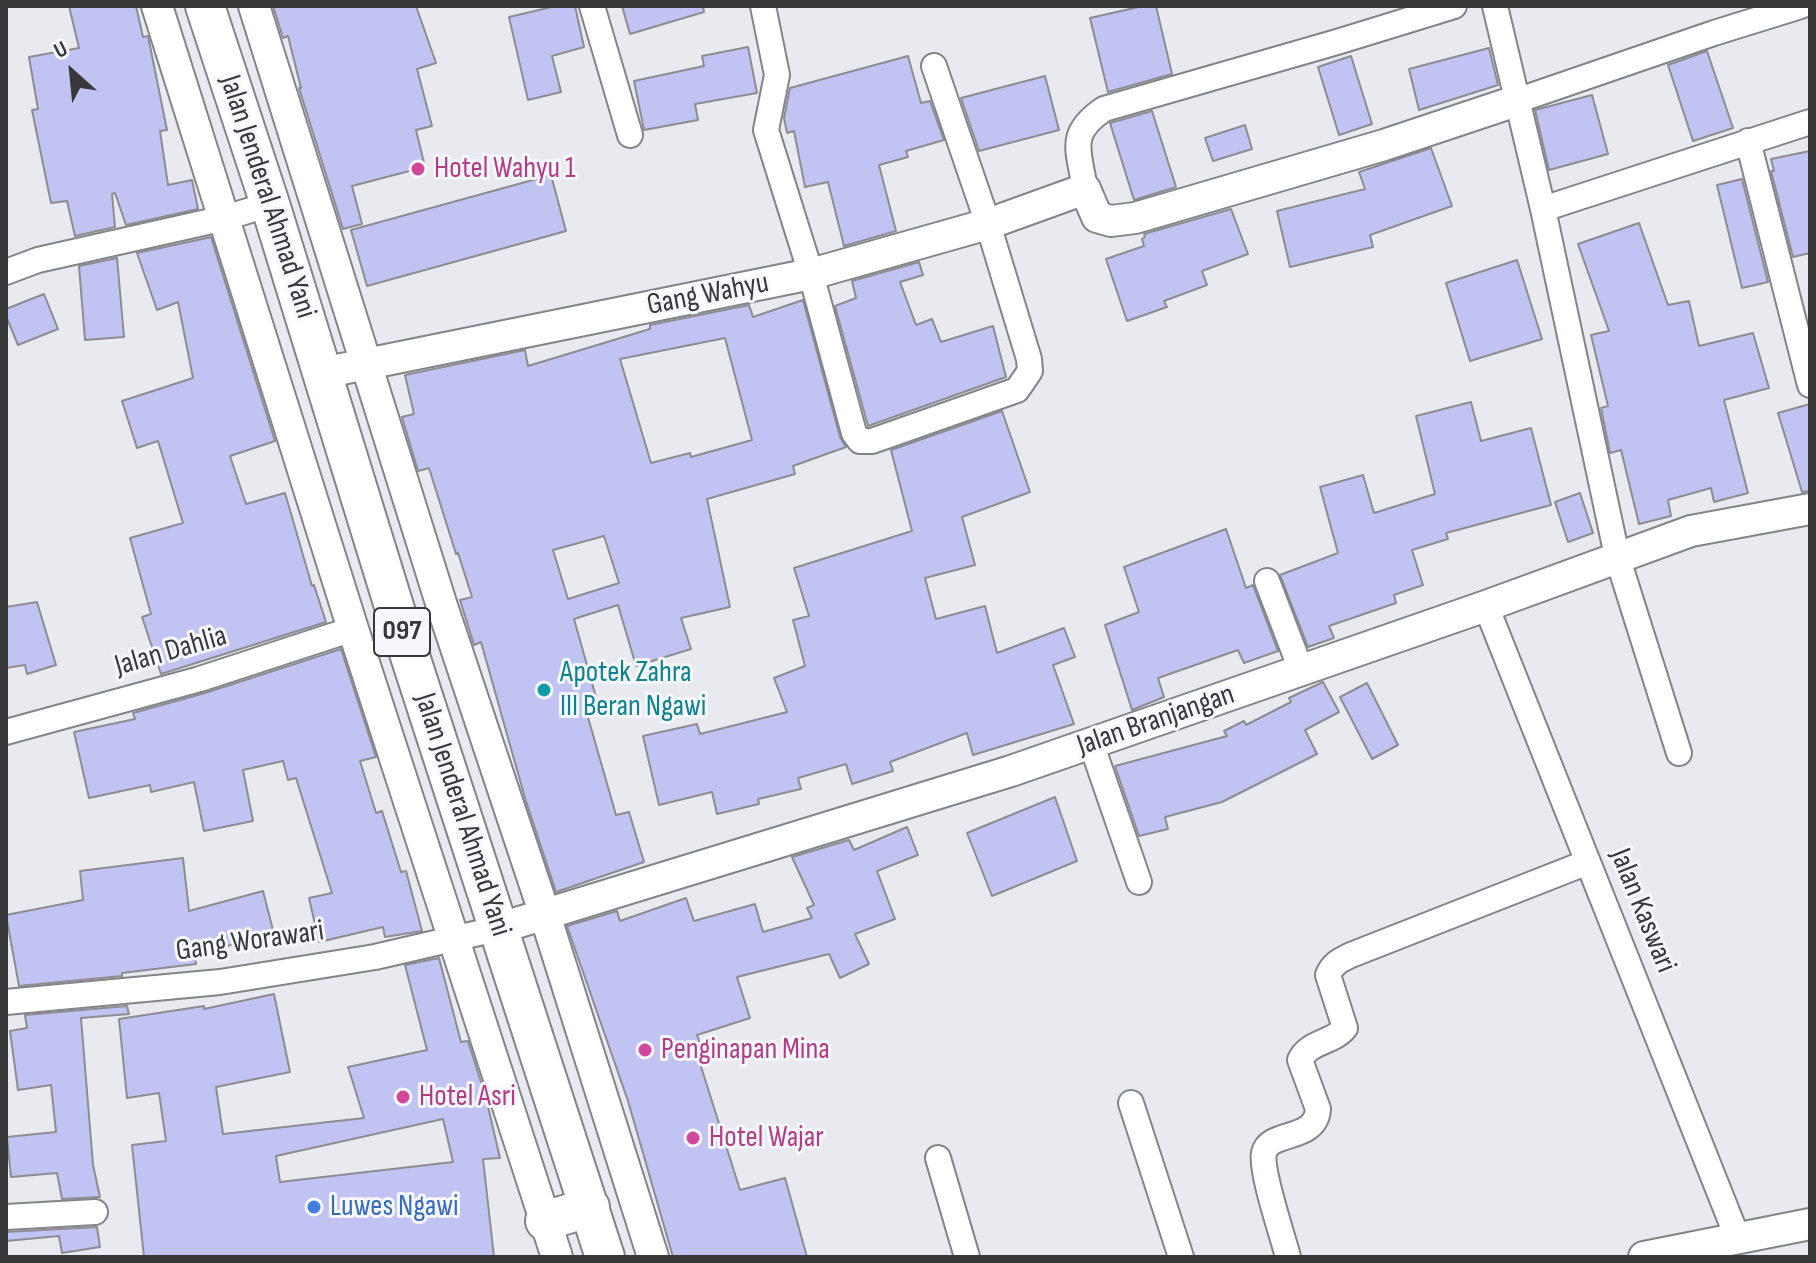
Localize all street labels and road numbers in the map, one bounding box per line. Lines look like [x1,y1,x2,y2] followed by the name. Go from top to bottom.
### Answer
[211,71,323,323] street label: Jalan Jenderal Ahmad Yani
[644,266,772,324] street label: Gang Wahyu
[374,608,430,656] road number: 097
[111,619,231,685] street label: Jalan Dahlia
[1073,677,1239,765] street label: Jalan Branjangan
[406,689,518,941] street label: Jalan Jenderal Ahmad Yani
[1601,844,1683,978] street label: Jalan Kaswari
[174,914,326,970] street label: Gang Worawari

